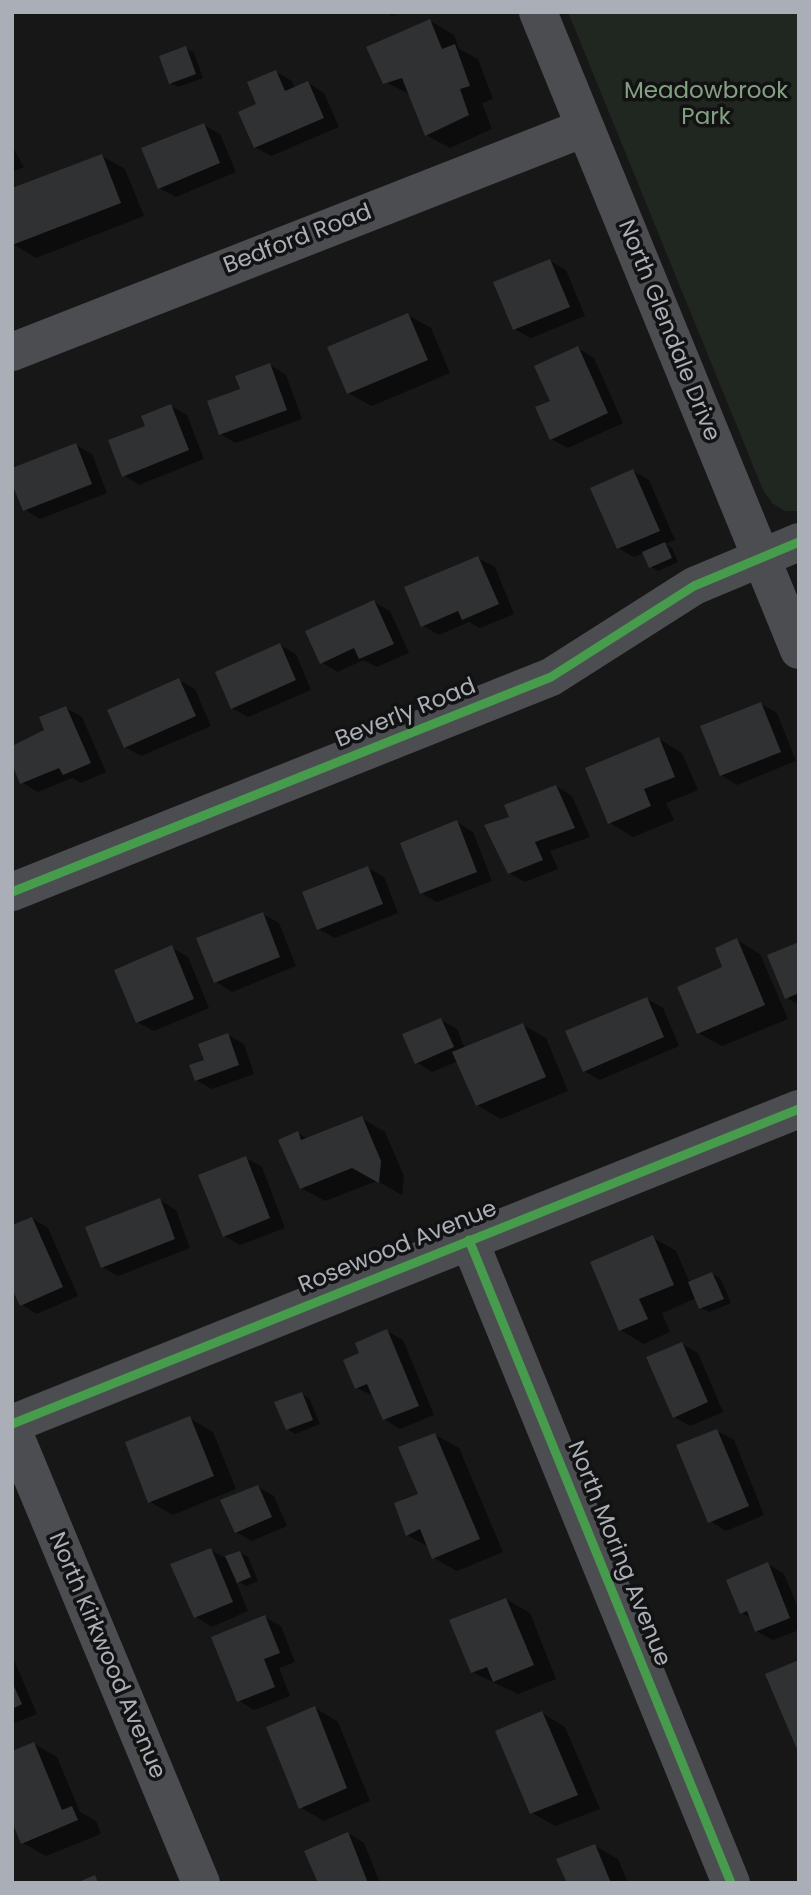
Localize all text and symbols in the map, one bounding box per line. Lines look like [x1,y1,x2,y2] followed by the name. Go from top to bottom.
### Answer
[624,78,788,132] park label: Meadowbrook Park
[220,199,376,281] street label: Bedford Road
[611,216,725,446] street label: North Glendale Drive
[332,673,480,755] street label: Beverly Road
[295,1196,501,1300] street label: Rosewood Avenue
[560,1437,676,1671] street label: North Moring Avenue
[42,1529,170,1783] street label: North Kirkwood Avenue

